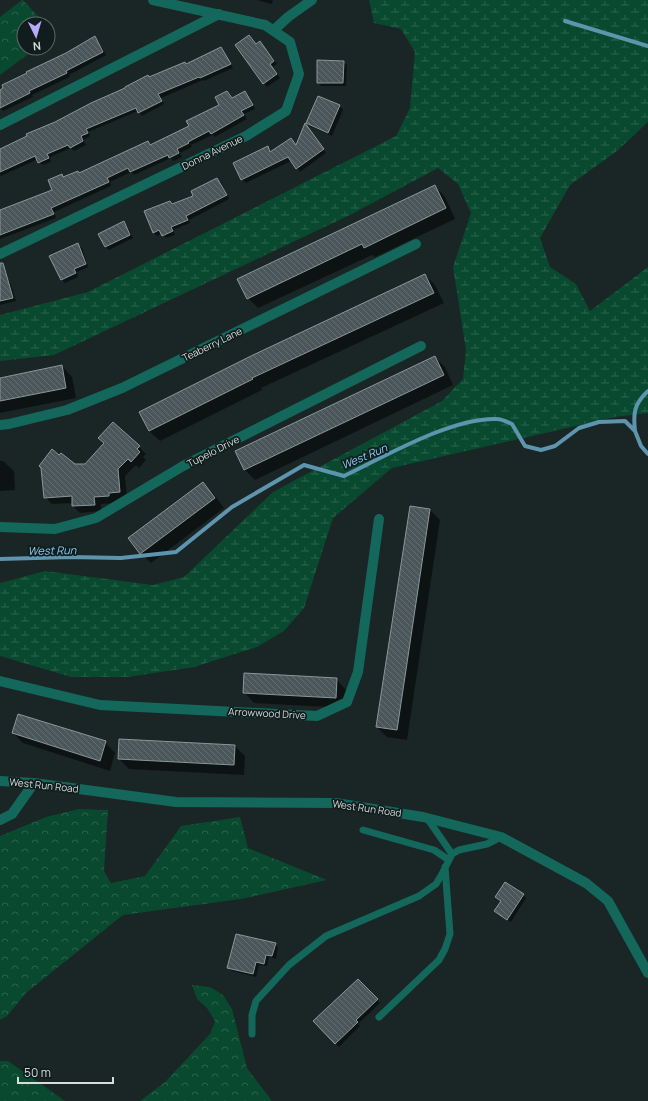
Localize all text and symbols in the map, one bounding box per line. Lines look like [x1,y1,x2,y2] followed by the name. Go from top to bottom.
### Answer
[16,16,56,56] north arrow
[32,39,42,54] text: N
[179,131,245,173] street label: Donna Avenue
[180,323,244,365] street label: Teaberry Lane
[185,432,242,470] street label: Tupelo Drive
[339,439,390,472] water label: West Run
[28,542,77,558] water label: West Run
[228,704,306,722] street label: Arrowwood Drive
[9,774,79,796] street label: West Run Road
[331,796,403,820] street label: West Run Road
[18,1059,113,1085] scale bar
[24,1064,51,1081] text: 50 m

